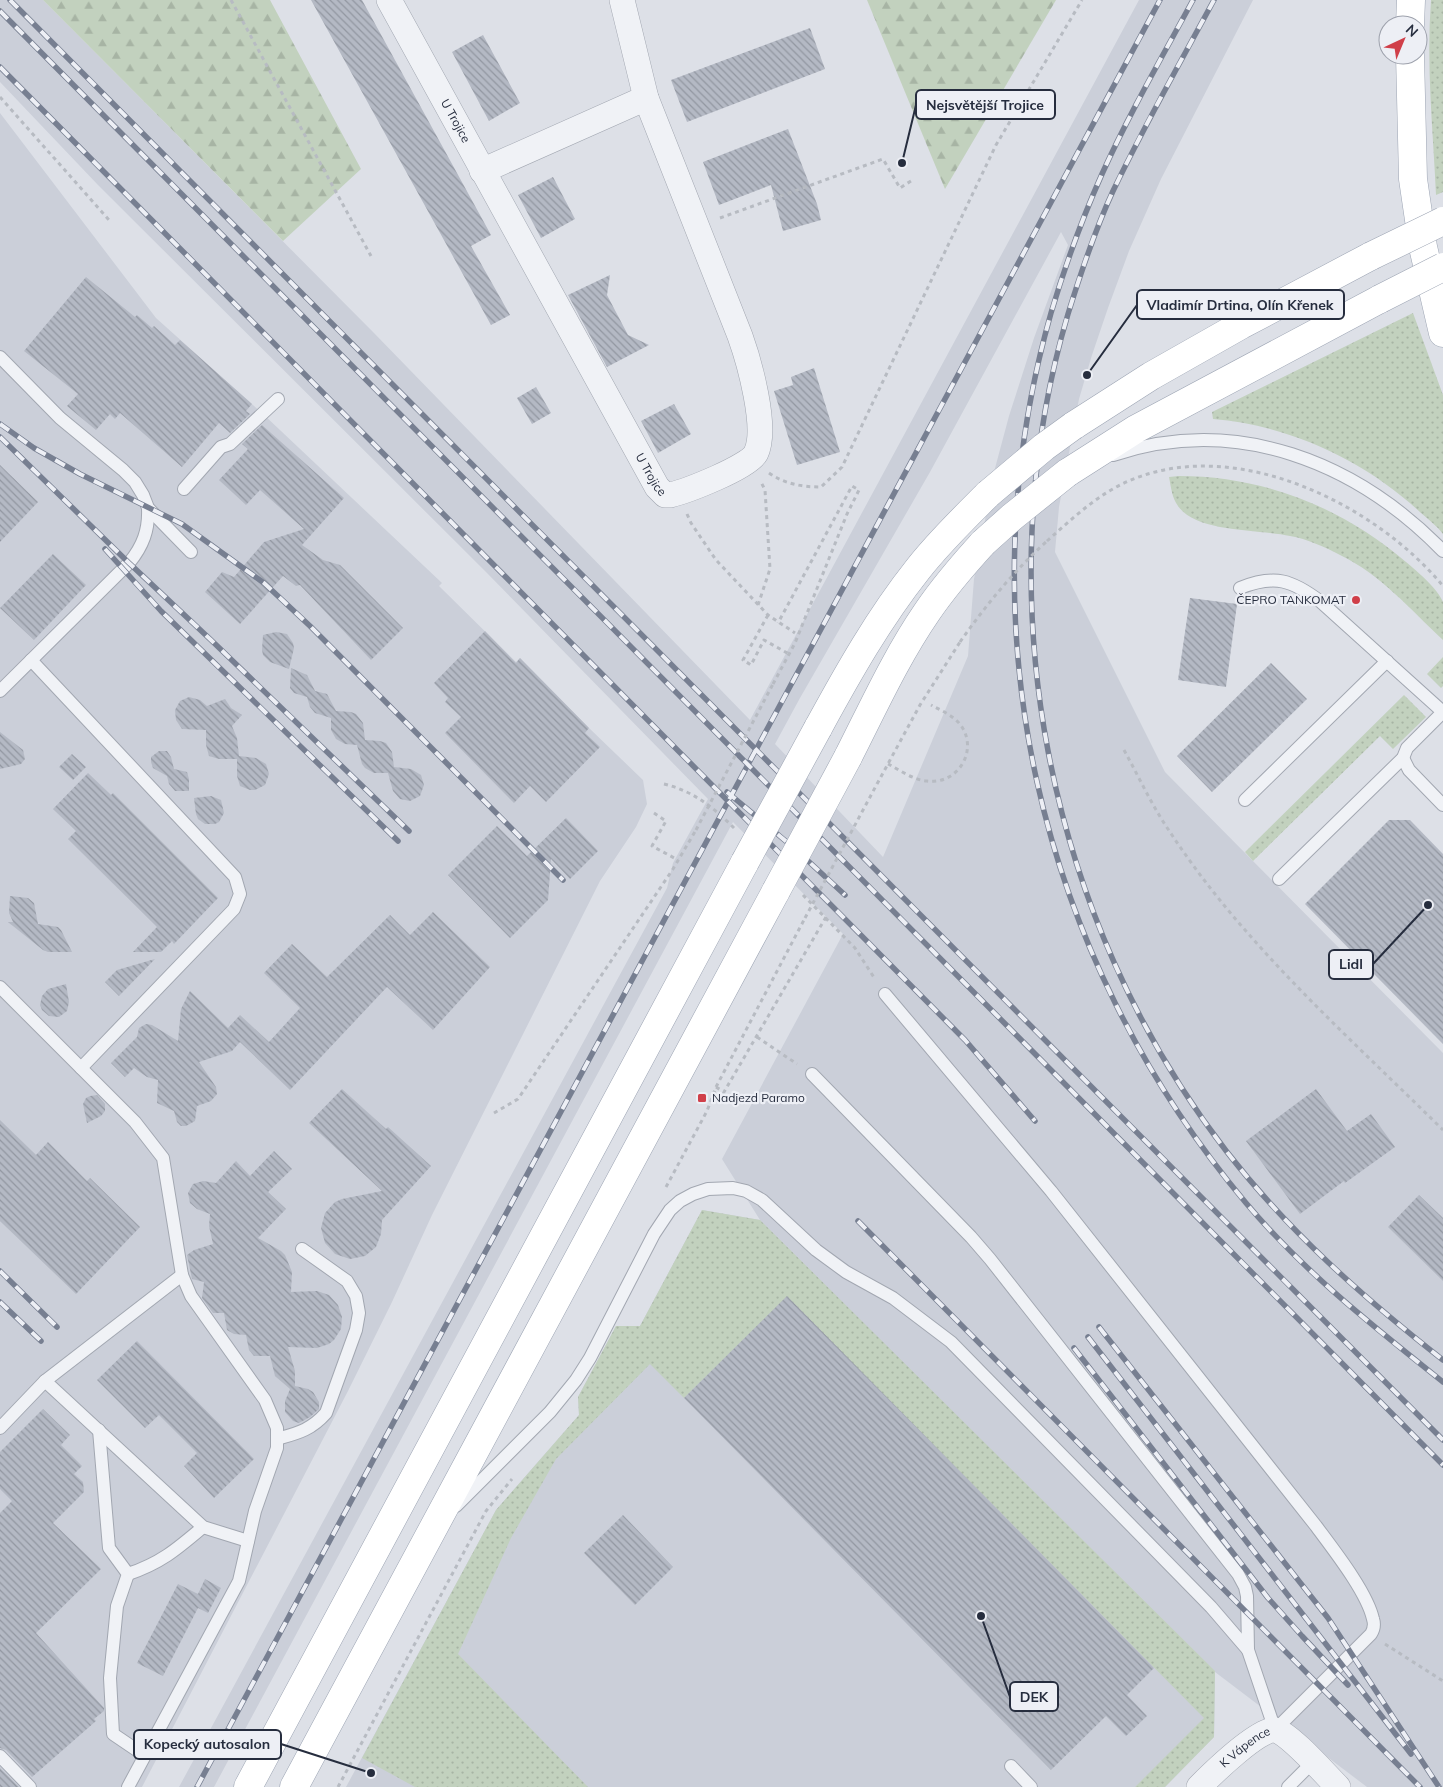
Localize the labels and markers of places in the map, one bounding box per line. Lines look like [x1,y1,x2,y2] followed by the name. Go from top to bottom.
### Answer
[916,90,1055,119] callout: Nejsvětější Trojice
[1137,290,1344,319] callout: Vladimír Drtina, Olín Křenek
[1236,592,1347,607] place label: ČEPRO TANKOMAT
[1350,594,1362,606] marker: ČEPRO TANKOMAT
[1329,950,1373,979] callout: Lidl
[712,1090,805,1105] place label: Nadjezd Paramo
[696,1092,708,1104] marker: Nadjezd Paramo
[1010,1682,1058,1711] callout: DEK
[134,1730,281,1759] callout: Kopecký autosalon

